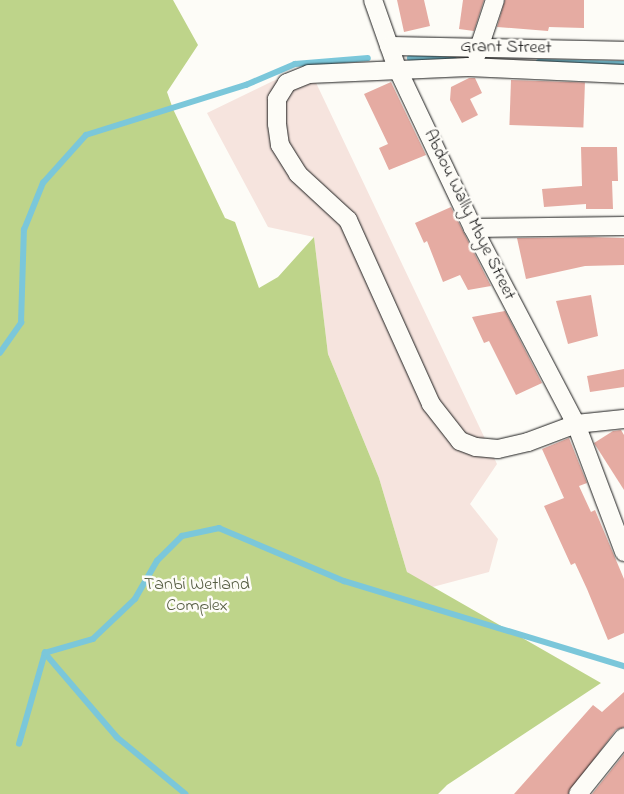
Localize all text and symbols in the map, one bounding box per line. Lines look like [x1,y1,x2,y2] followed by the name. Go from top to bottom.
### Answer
[460,36,552,60] street label: Grant Street
[418,126,520,304] street label: Abdou Wally Mbye Street
[144,575,250,618] park label: Tanbi Wetland Complex

